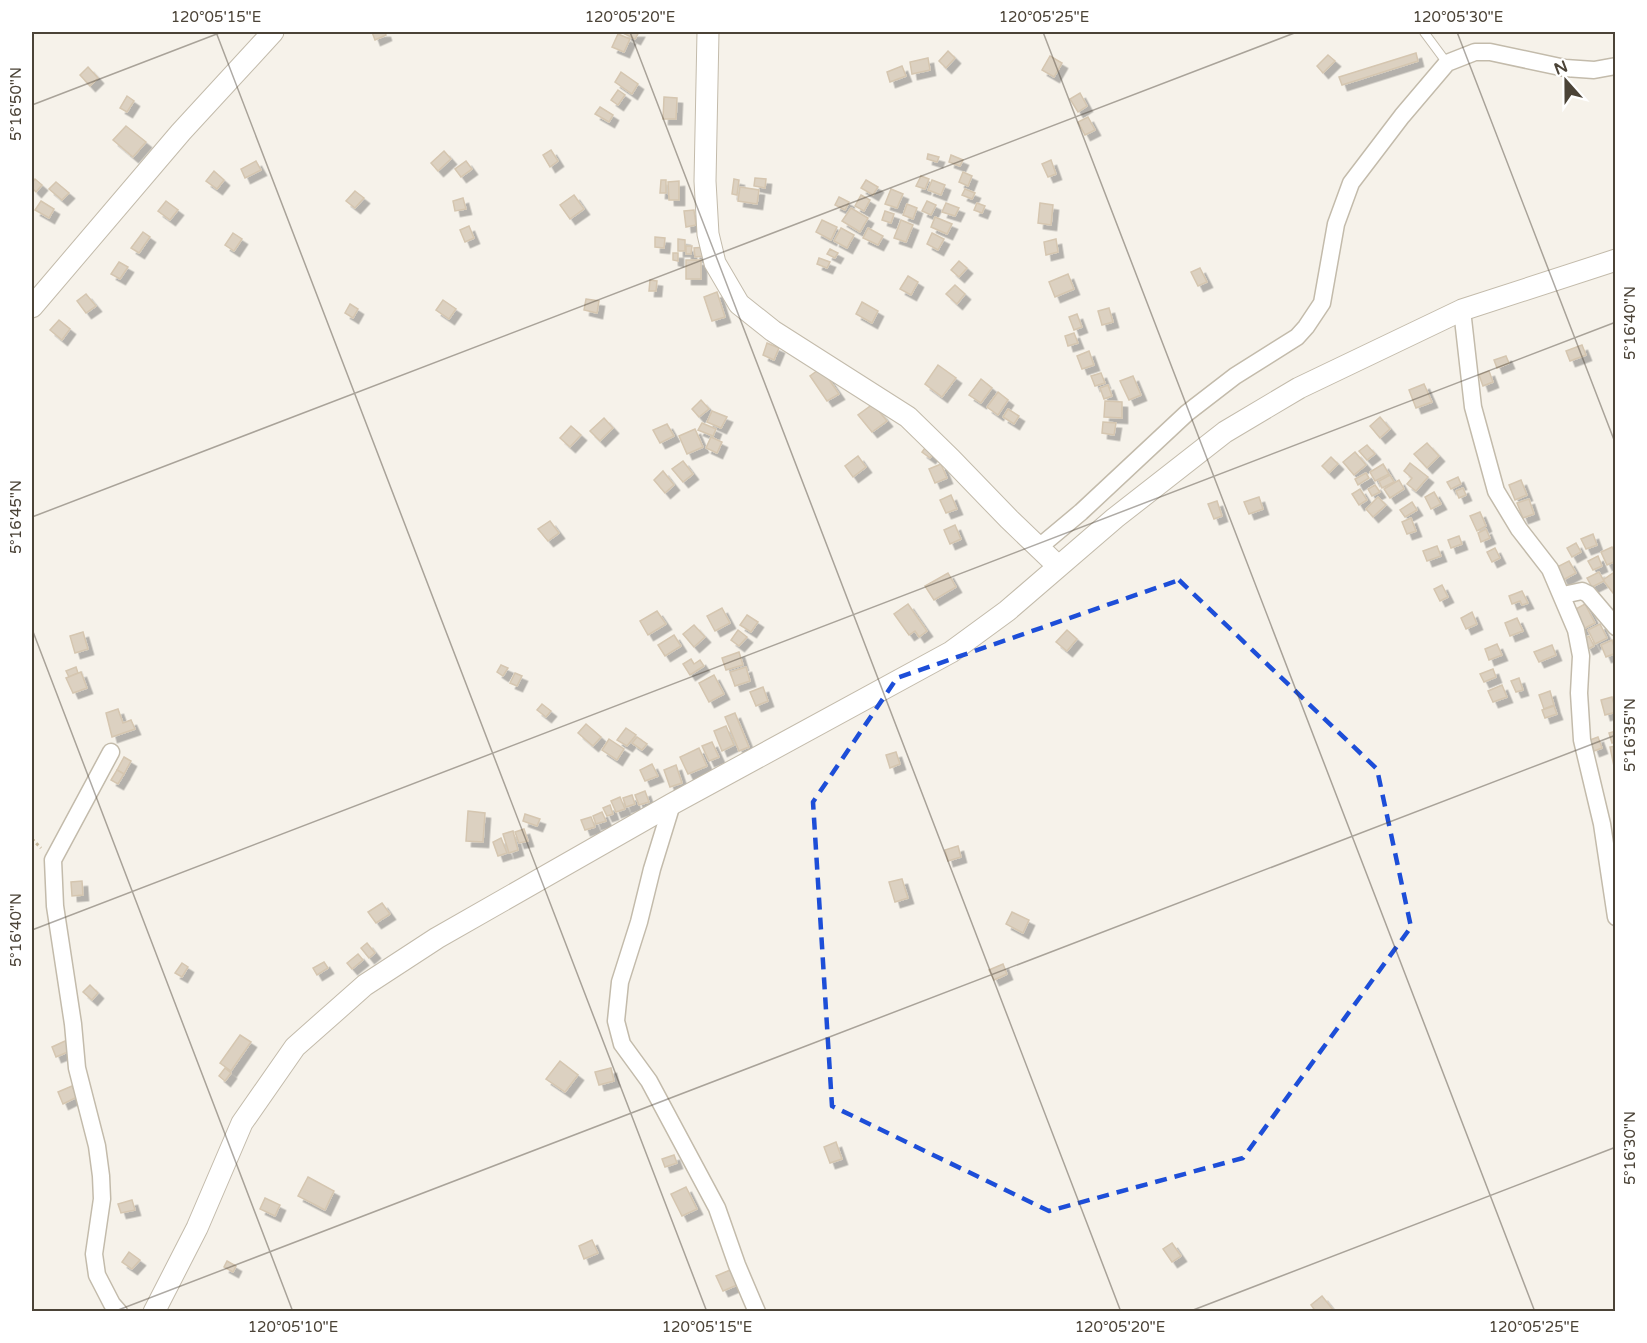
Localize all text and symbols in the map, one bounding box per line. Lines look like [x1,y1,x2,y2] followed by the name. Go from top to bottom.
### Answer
[171,8,261,26] text: 120°05'15"E
[585,8,675,26] text: 120°05'20"E
[999,8,1089,26] text: 120°05'25"E
[1413,8,1503,26] text: 120°05'30"E
[1536,51,1596,111] north arrow
[1551,56,1571,80] text: N
[7,67,25,141] text: 5°16'50"N
[1621,286,1639,360] text: 5°16'40"N
[7,480,25,554] text: 5°16'45"N
[1621,698,1639,772] text: 5°16'35"N
[7,893,25,967] text: 5°16'40"N
[1621,1111,1639,1185] text: 5°16'30"N
[248,1318,338,1336] text: 120°05'10"E
[662,1318,752,1336] text: 120°05'15"E
[1075,1318,1165,1336] text: 120°05'20"E
[1489,1318,1579,1336] text: 120°05'25"E

